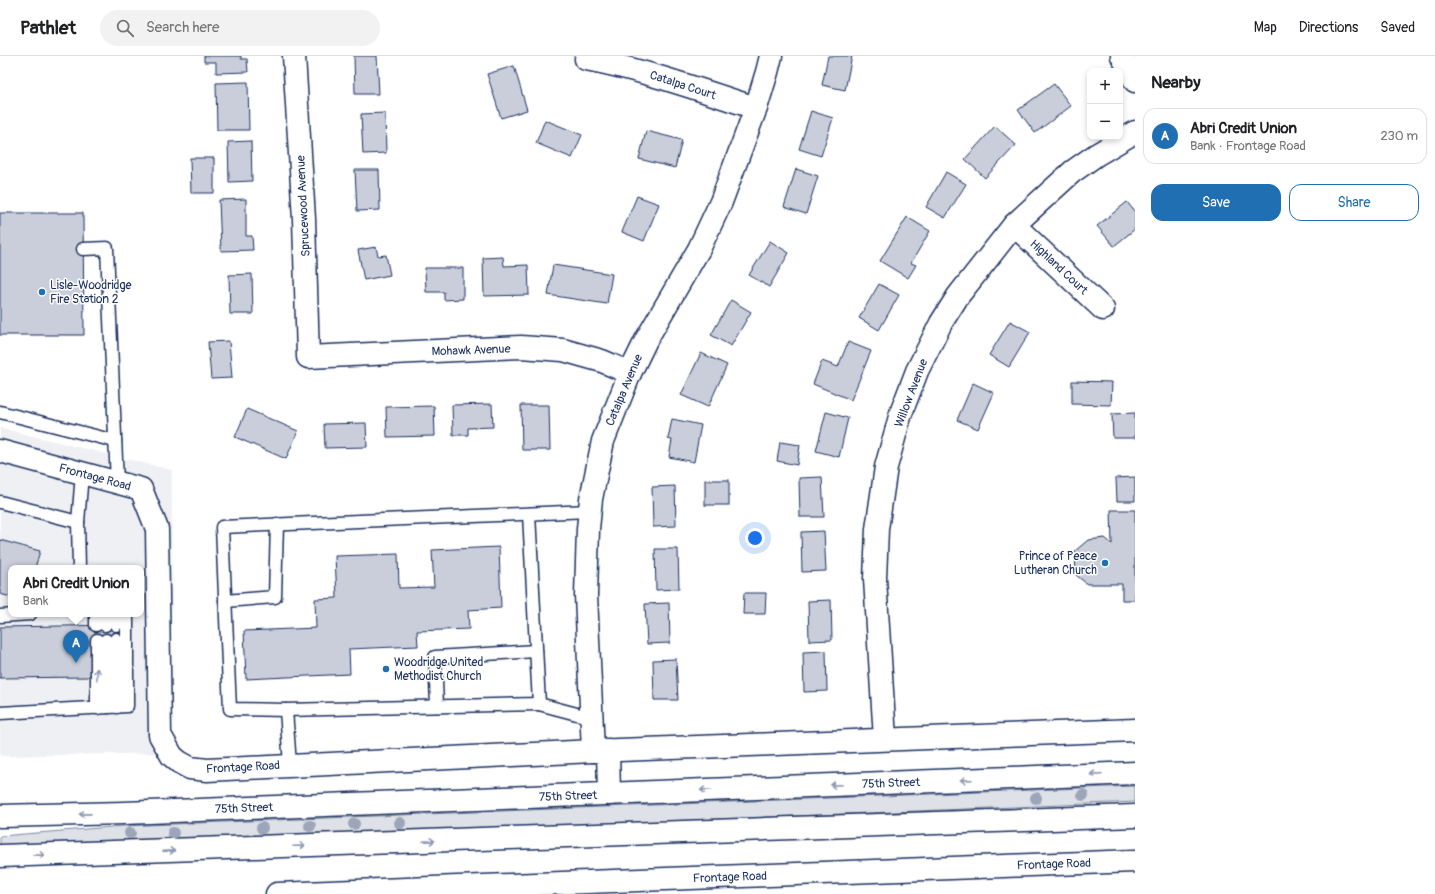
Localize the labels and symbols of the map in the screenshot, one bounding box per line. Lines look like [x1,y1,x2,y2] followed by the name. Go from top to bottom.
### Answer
[648,68,718,103] street label: Catalpa Court
[293,155,314,257] street label: Sprucewood Avenue
[1027,237,1091,298] street label: Highland Court
[50,278,131,307] place label: Lisle-Woodridge Fire Station 2
[37,287,47,297] marker: Lisle-Woodridge Fire Station 2
[431,342,511,359] street label: Mohawk Avenue
[603,352,646,428] street label: Catalpa Avenue
[892,357,931,429] street label: Willow Avenue
[57,461,133,494] street label: Frontage Road
[745,528,765,548] your location
[1014,549,1097,578] place label: Prince of Peace Lutheran Church
[1100,558,1110,568] marker: Prince of Peace Lutheran Church
[63,630,89,663] pin: A
[394,655,483,684] place label: Woodridge United Methodist Church
[381,664,391,674] marker: Woodridge United Methodist Church
[93,668,101,681] one-way arrow
[206,758,281,777] street label: Frontage Road
[1090,771,1103,778] one-way arrow
[862,775,921,792] street label: 75th Street
[960,776,973,783] one-way arrow
[830,781,843,789] one-way arrow
[700,786,713,794] one-way arrow
[539,788,598,805] street label: 75th Street
[215,800,274,817] street label: 75th Street
[79,810,92,818] one-way arrow
[422,838,435,845] one-way arrow
[292,842,305,850] one-way arrow
[162,847,175,854] one-way arrow
[32,851,45,859] one-way arrow
[1017,856,1091,873] street label: Frontage Road
[693,869,767,886] street label: Frontage Road

